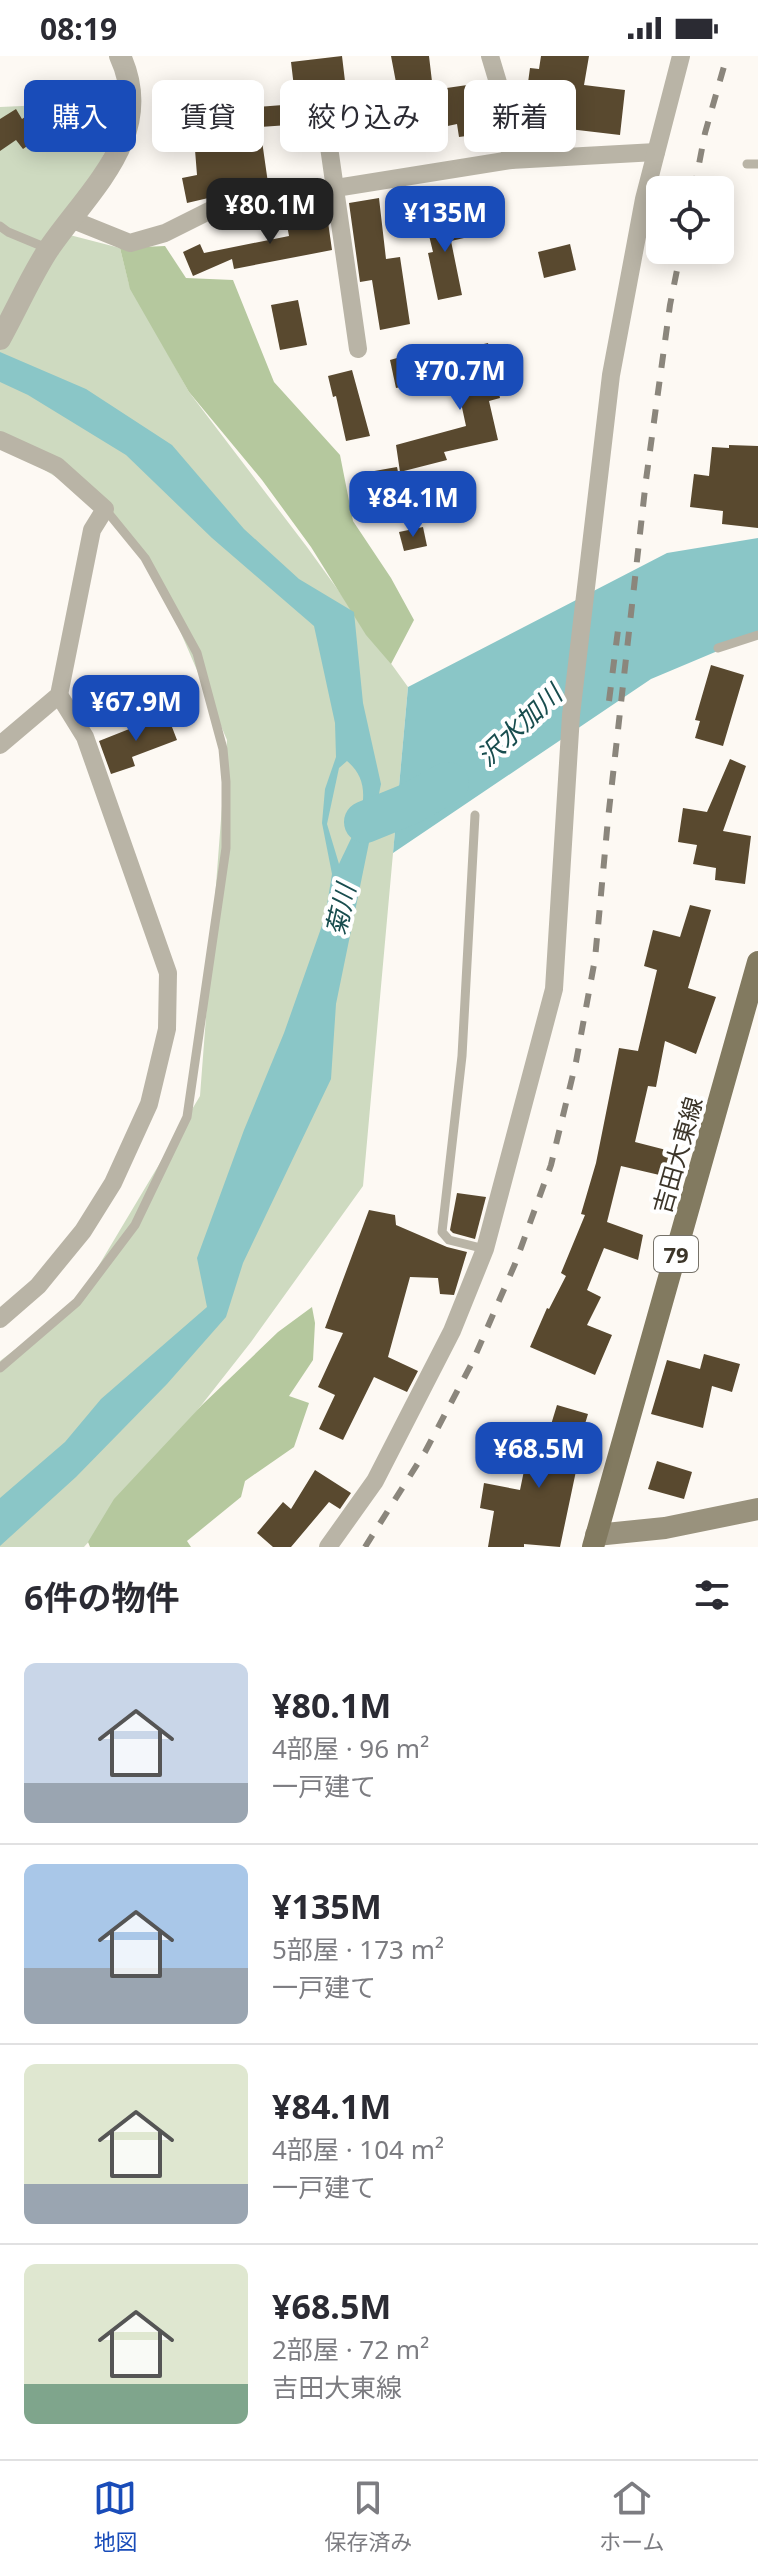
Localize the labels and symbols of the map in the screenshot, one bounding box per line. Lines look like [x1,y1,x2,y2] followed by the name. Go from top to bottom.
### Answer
[205,178,335,246] pin: ¥80.1M
[389,186,501,254] pin: ¥135M
[395,344,525,412] pin: ¥70.7M
[348,471,478,539] pin: ¥84.1M
[469,674,571,774] water label: 沢水加川
[71,675,201,743] pin: ¥67.9M
[317,878,364,939] water label: 菊川
[645,1093,709,1217] street label: 吉田大東線
[654,1236,698,1272] road number: 79
[474,1422,604,1490] pin: ¥68.5M

